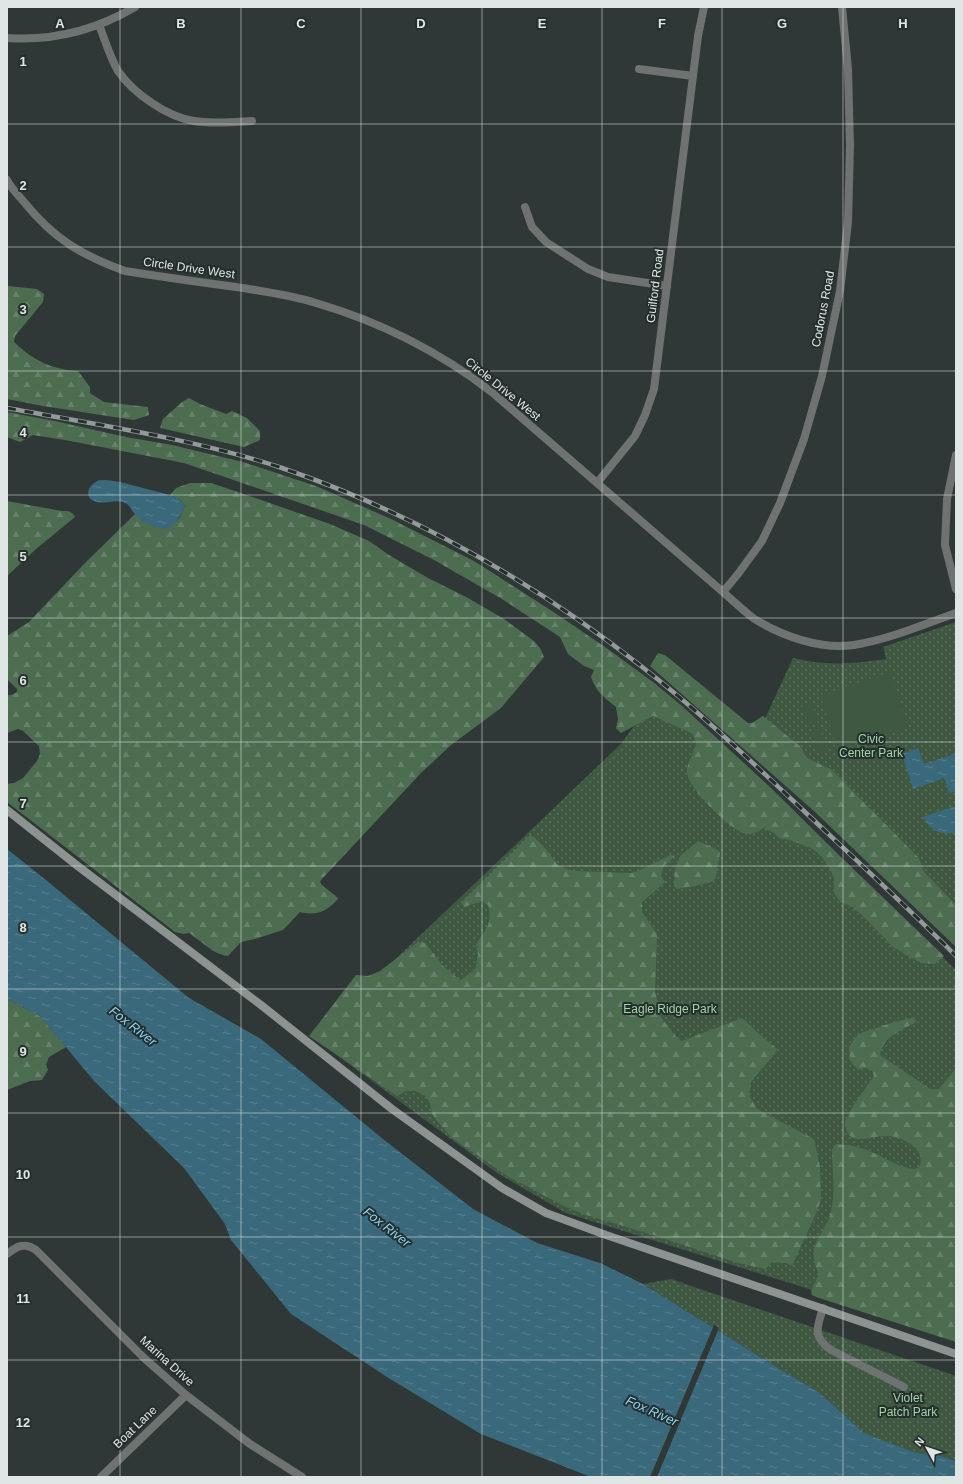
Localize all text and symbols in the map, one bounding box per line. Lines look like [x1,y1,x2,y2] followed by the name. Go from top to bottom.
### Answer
[55,16,65,31] text: A
[176,16,186,31] text: B
[296,16,306,31] text: C
[416,16,426,31] text: D
[538,16,547,31] text: E
[658,16,666,31] text: F
[777,16,787,31] text: G
[898,16,908,31] text: H
[19,54,27,69] text: 1
[19,178,27,193] text: 2
[644,248,666,324] street label: Guilford Road
[142,255,236,281] street label: Circle Drive West
[809,270,837,348] street label: Codorus Road
[19,302,27,317] text: 3
[463,354,544,424] street label: Circle Drive West
[19,425,27,440] text: 4
[19,549,27,564] text: 5
[19,673,27,688] text: 6
[839,732,904,760] park label: Civic Center Park
[19,796,27,811] text: 7
[19,920,27,935] text: 8
[623,1002,718,1016] park label: Eagle Ridge Park
[106,1003,160,1049] water label: Fox River
[19,1044,27,1059] text: 9
[16,1167,30,1182] text: 10
[360,1204,414,1250] water label: Fox River
[16,1291,30,1306] text: 11
[137,1333,197,1389] street label: Marina Drive
[879,1391,938,1419] park label: Violet Patch Park
[624,1393,681,1429] water label: Fox River
[110,1403,160,1451] street label: Boat Lane
[16,1415,30,1430] text: 12
[907,1428,947,1468] north arrow
[912,1435,927,1448] text: N

